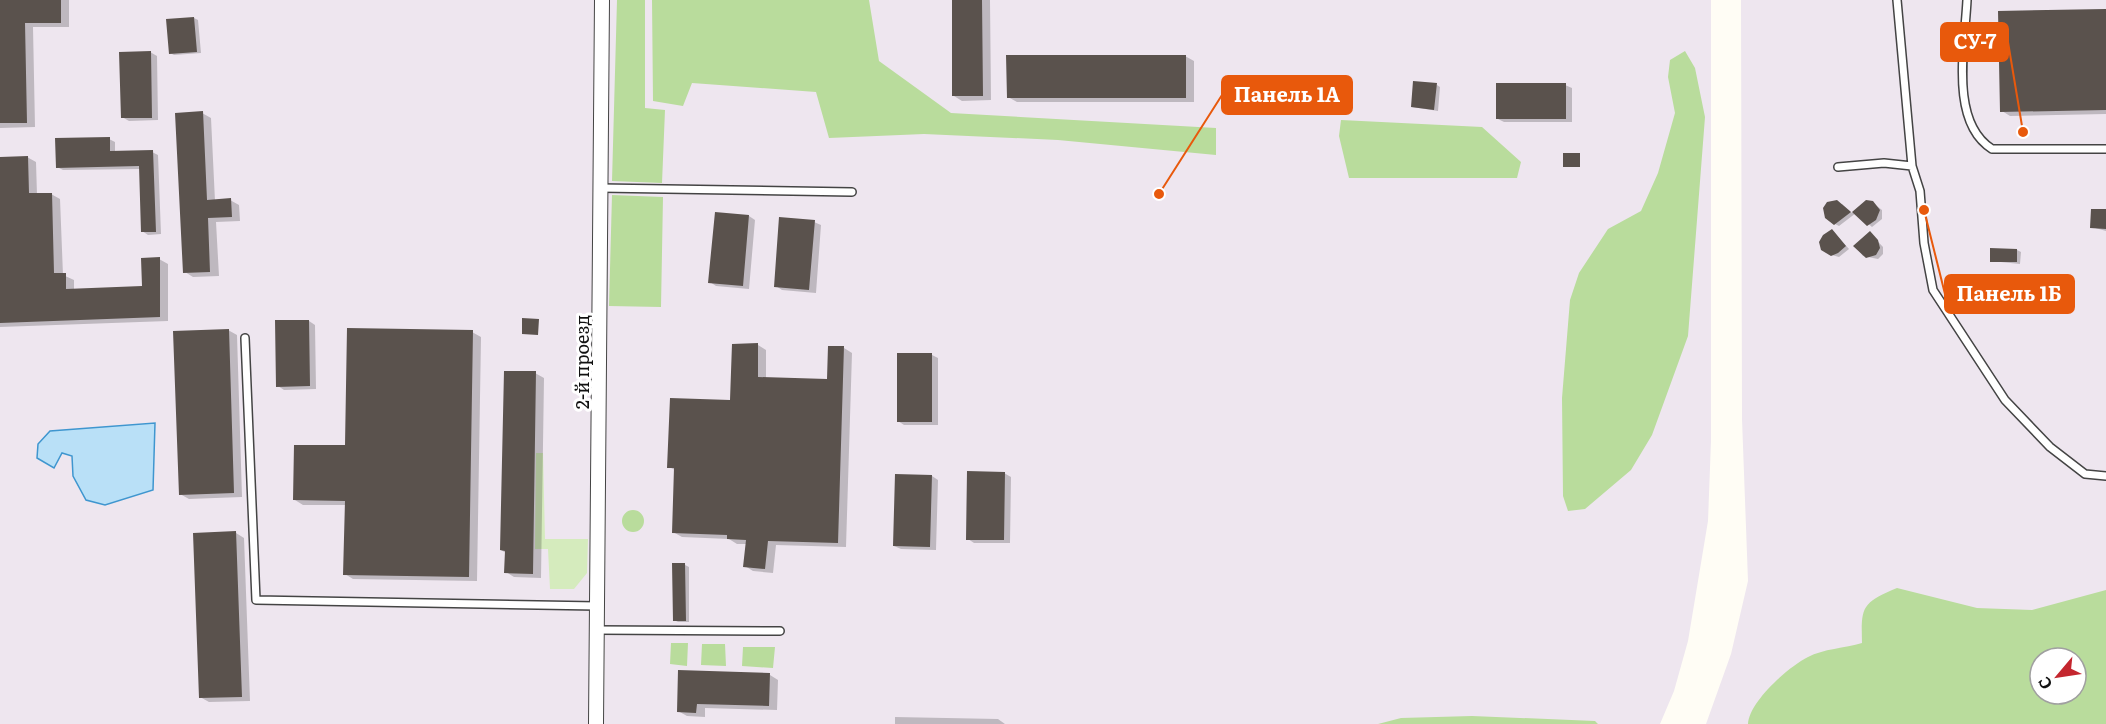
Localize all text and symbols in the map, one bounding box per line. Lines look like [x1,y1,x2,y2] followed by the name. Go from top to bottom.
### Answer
[1941,23,2008,61] callout: СУ-7
[1954,25,1997,55] text: СУ-7
[1222,76,1352,114] callout: Панель 1А
[1234,78,1340,108] text: Панель 1А
[1945,275,2074,313] callout: Панель 1Б
[1957,277,2062,307] text: Панель 1Б
[568,315,595,409] street label: 2-й проезд
[2028,646,2088,706] north arrow
[2031,673,2057,695] text: С

